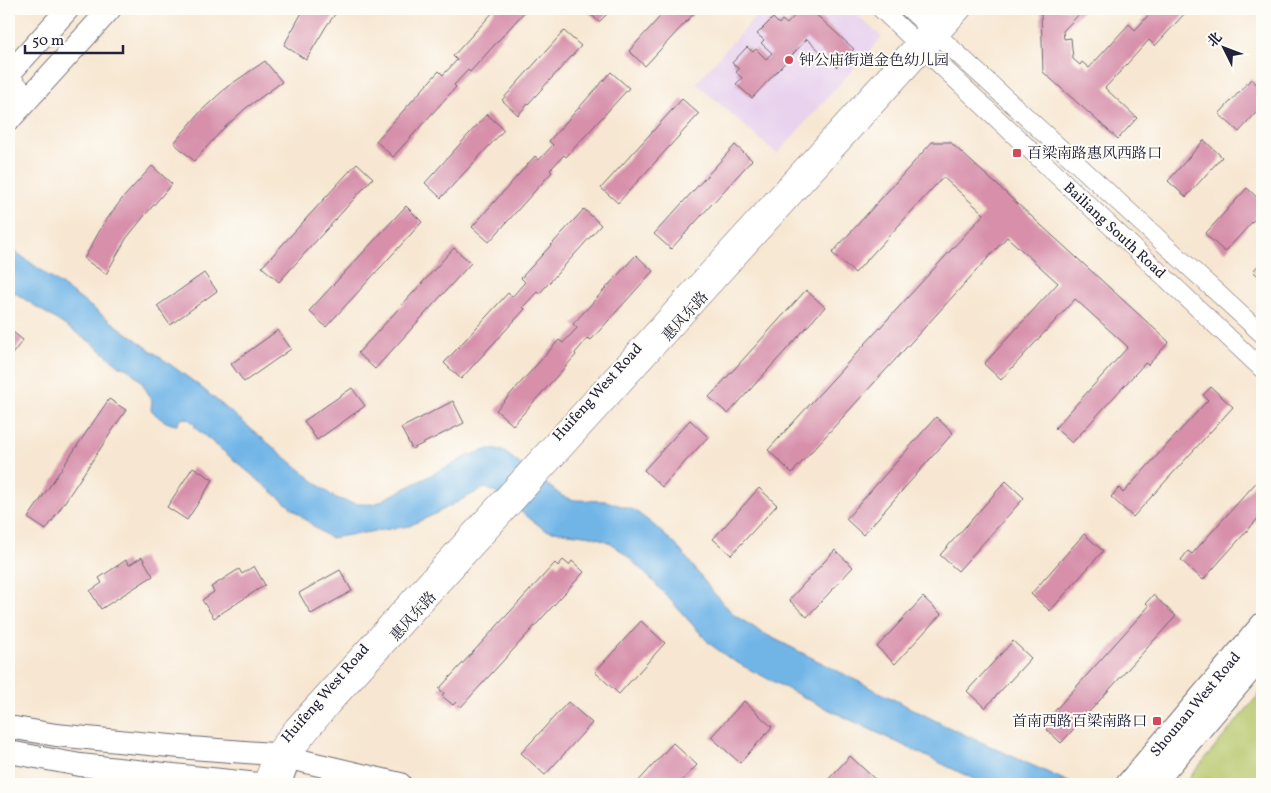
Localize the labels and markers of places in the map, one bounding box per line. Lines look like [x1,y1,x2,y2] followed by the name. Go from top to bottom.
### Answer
[799,51,949,72] place label: 钟公庙街道金色幼儿园
[783,54,795,66] marker: 钟公庙街道金色幼儿园
[1027,144,1162,165] place label: 百梁南路惠风西路口
[1011,147,1023,159] marker: 百梁南路惠风西路口
[1012,712,1147,733] place label: 首南西路百梁南路口
[1151,715,1163,727] marker: 首南西路百梁南路口

